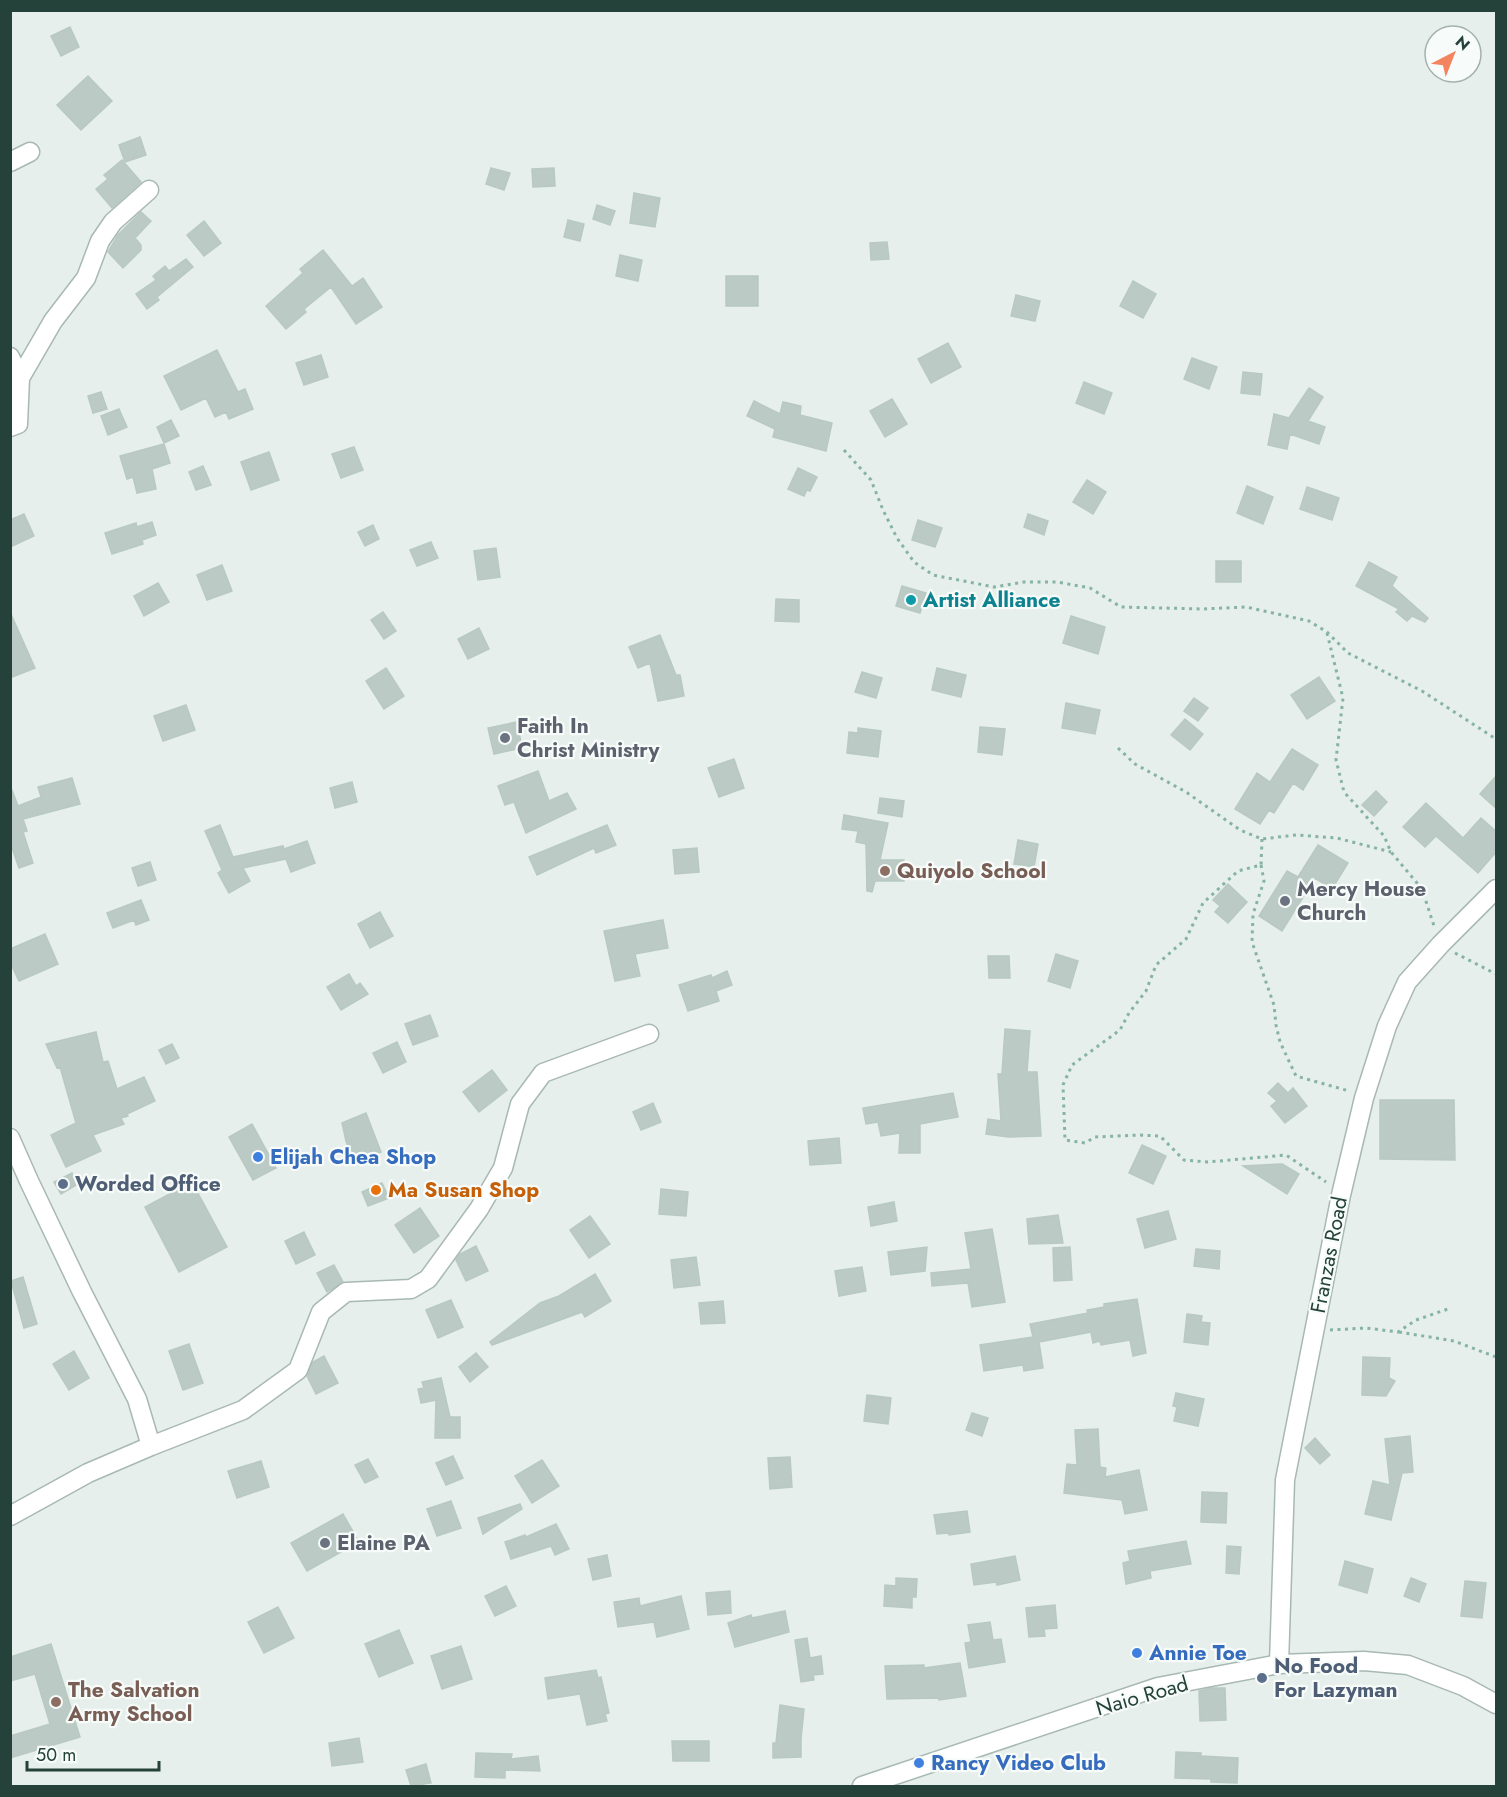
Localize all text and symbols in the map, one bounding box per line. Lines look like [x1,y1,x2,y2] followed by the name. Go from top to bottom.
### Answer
[1423,24,1483,84] north arrow
[1450,30,1475,56] text: N
[922,585,1060,615] place label: Artist Alliance
[904,593,918,607] marker: Artist Alliance
[517,711,661,765] place label: Faith In Christ Ministry
[498,731,512,745] marker: Faith In Christ Ministry
[897,856,1046,886] place label: Quiyolo School
[878,864,892,878] marker: Quiyolo School
[1297,874,1426,928] place label: Mercy House Church
[1278,894,1292,908] marker: Mercy House Church
[270,1142,436,1172] place label: Elijah Chea Shop
[251,1150,265,1164] marker: Elijah Chea Shop
[75,1169,221,1199] place label: Worded Office
[388,1175,539,1205] place label: Ma Susan Shop
[56,1177,70,1191] marker: Worded Office
[369,1183,383,1197] marker: Ma Susan Shop
[1303,1194,1355,1316] street label: Franzas Road
[337,1528,430,1558] place label: Elaine PA
[318,1536,332,1550] marker: Elaine PA
[1148,1638,1247,1668] place label: Annie Toe
[1130,1646,1144,1660] marker: Annie Toe
[1274,1651,1398,1705] place label: No Food For Lazyman
[1092,1669,1192,1723] street label: Naio Road
[1255,1671,1269,1685] marker: No Food For Lazyman
[67,1675,200,1729] place label: The Salvation Army School
[49,1695,63,1709] marker: The Salvation Army School
[27,1734,159,1772] scale bar
[36,1742,76,1768] text: 50 m
[931,1748,1106,1778] place label: Rancy Video Club
[912,1756,926,1770] marker: Rancy Video Club

